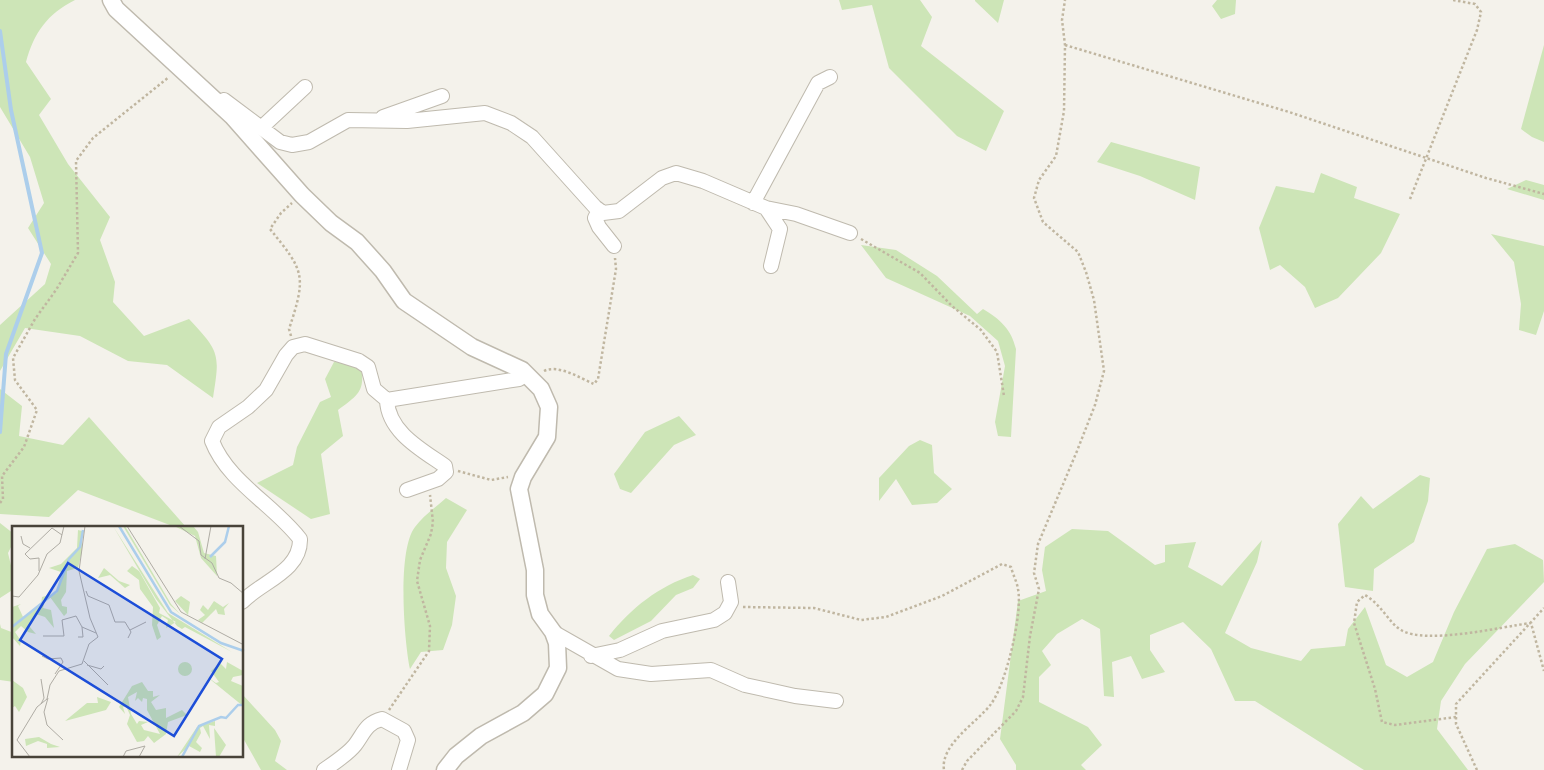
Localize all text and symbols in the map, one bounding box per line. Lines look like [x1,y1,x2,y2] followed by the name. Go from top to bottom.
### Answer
[12,526,244,758] inset map

